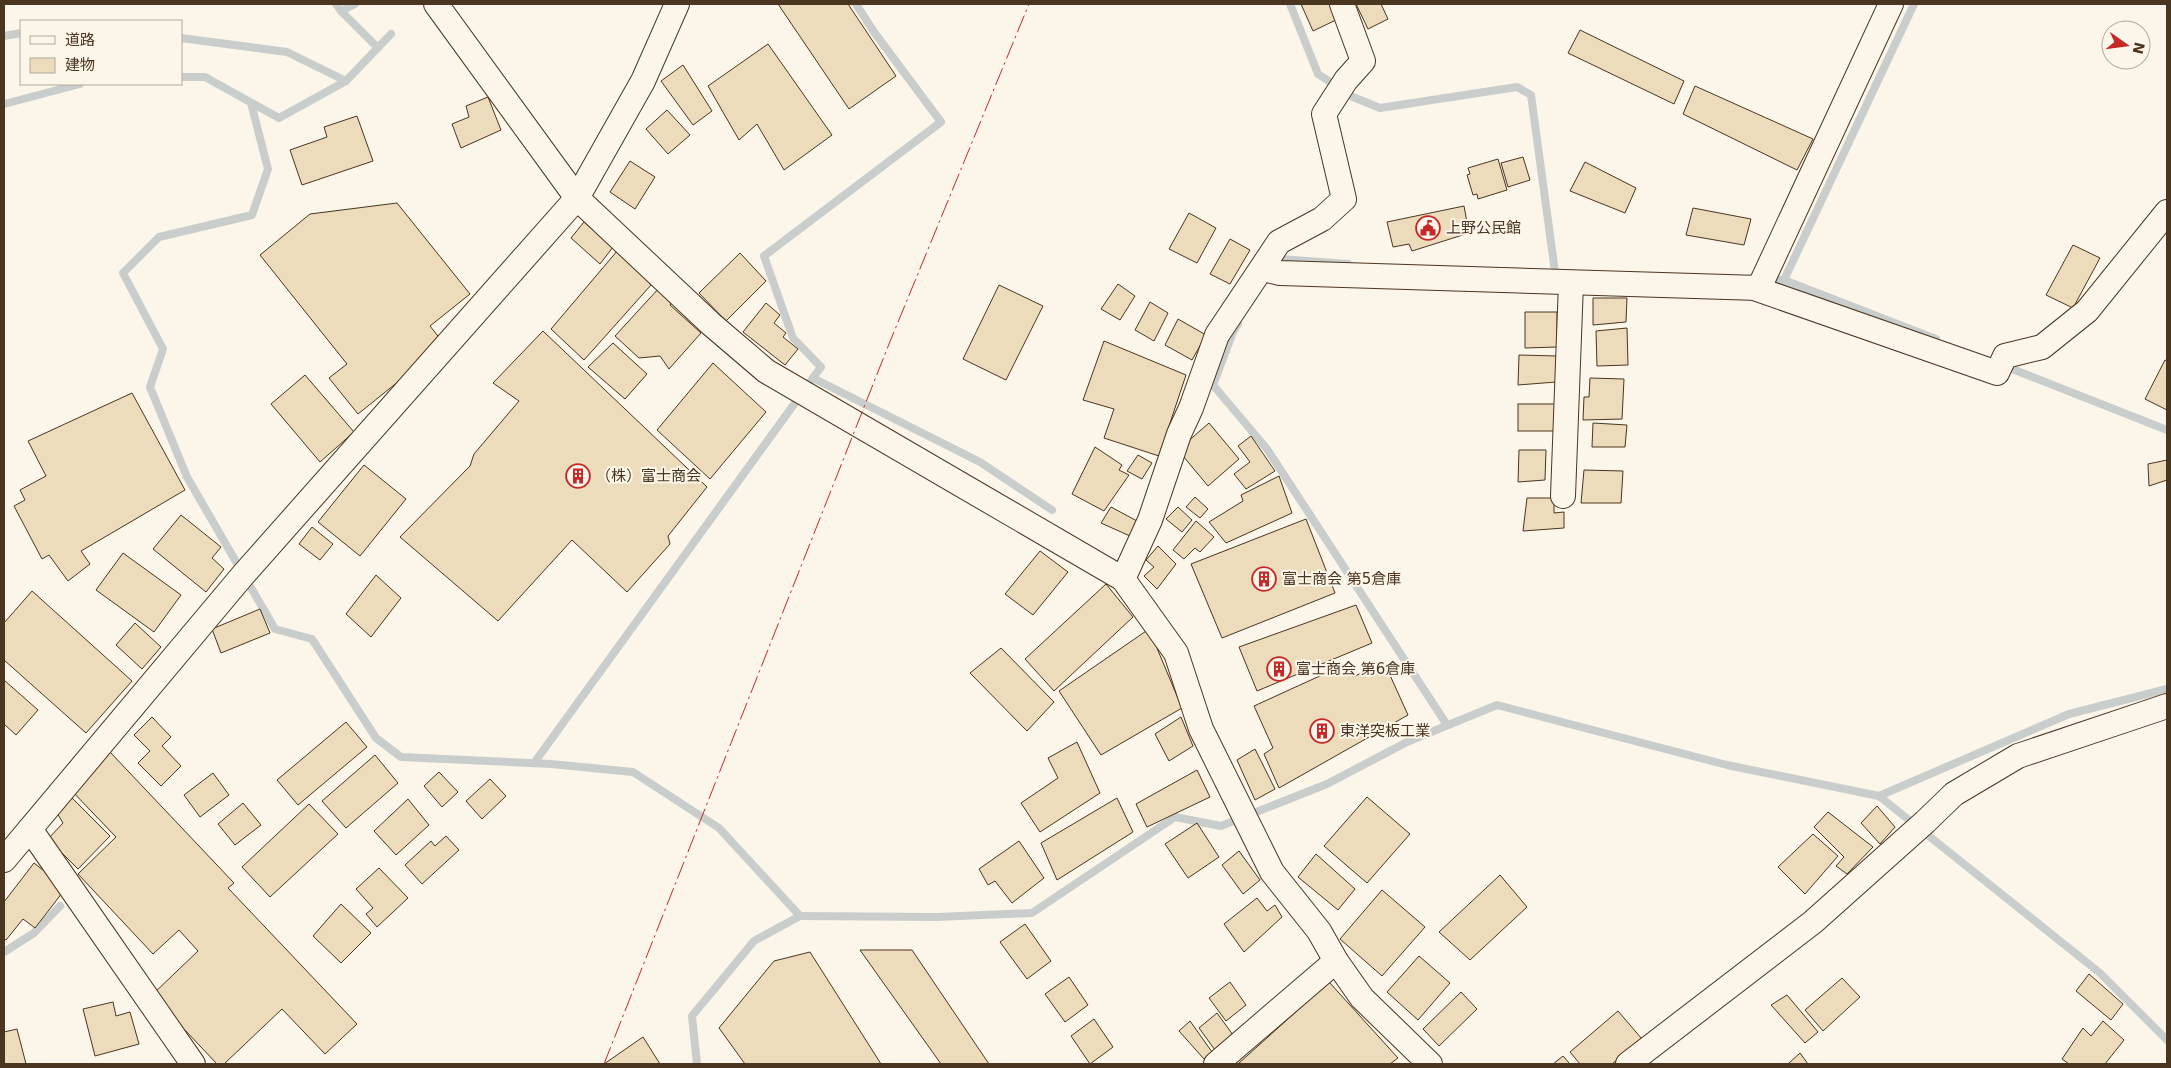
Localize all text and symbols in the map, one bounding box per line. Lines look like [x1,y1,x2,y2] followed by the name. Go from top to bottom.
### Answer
[20,20,182,85] legend
[2101,20,2151,70] north arrow
[65,31,95,49] text: 道路
[2129,41,2148,56] text: N
[65,56,95,74] text: 建物
[1415,215,1441,241] public building icon: 上野公民館
[1446,219,1521,237] place label: 上野公民館
[565,463,591,489] building icon: （株）富士商会
[596,467,701,485] place label: （株）富士商会
[1251,566,1277,592] building icon: 富士商会 第5倉庫
[1282,570,1401,588] place label: 富士商会 第5倉庫
[1266,656,1292,682] building icon: 富士商会 第6倉庫
[1296,660,1415,678] place label: 富士商会 第6倉庫
[1309,718,1335,744] building icon: 東洋突板工業
[1340,722,1430,740] place label: 東洋突板工業

